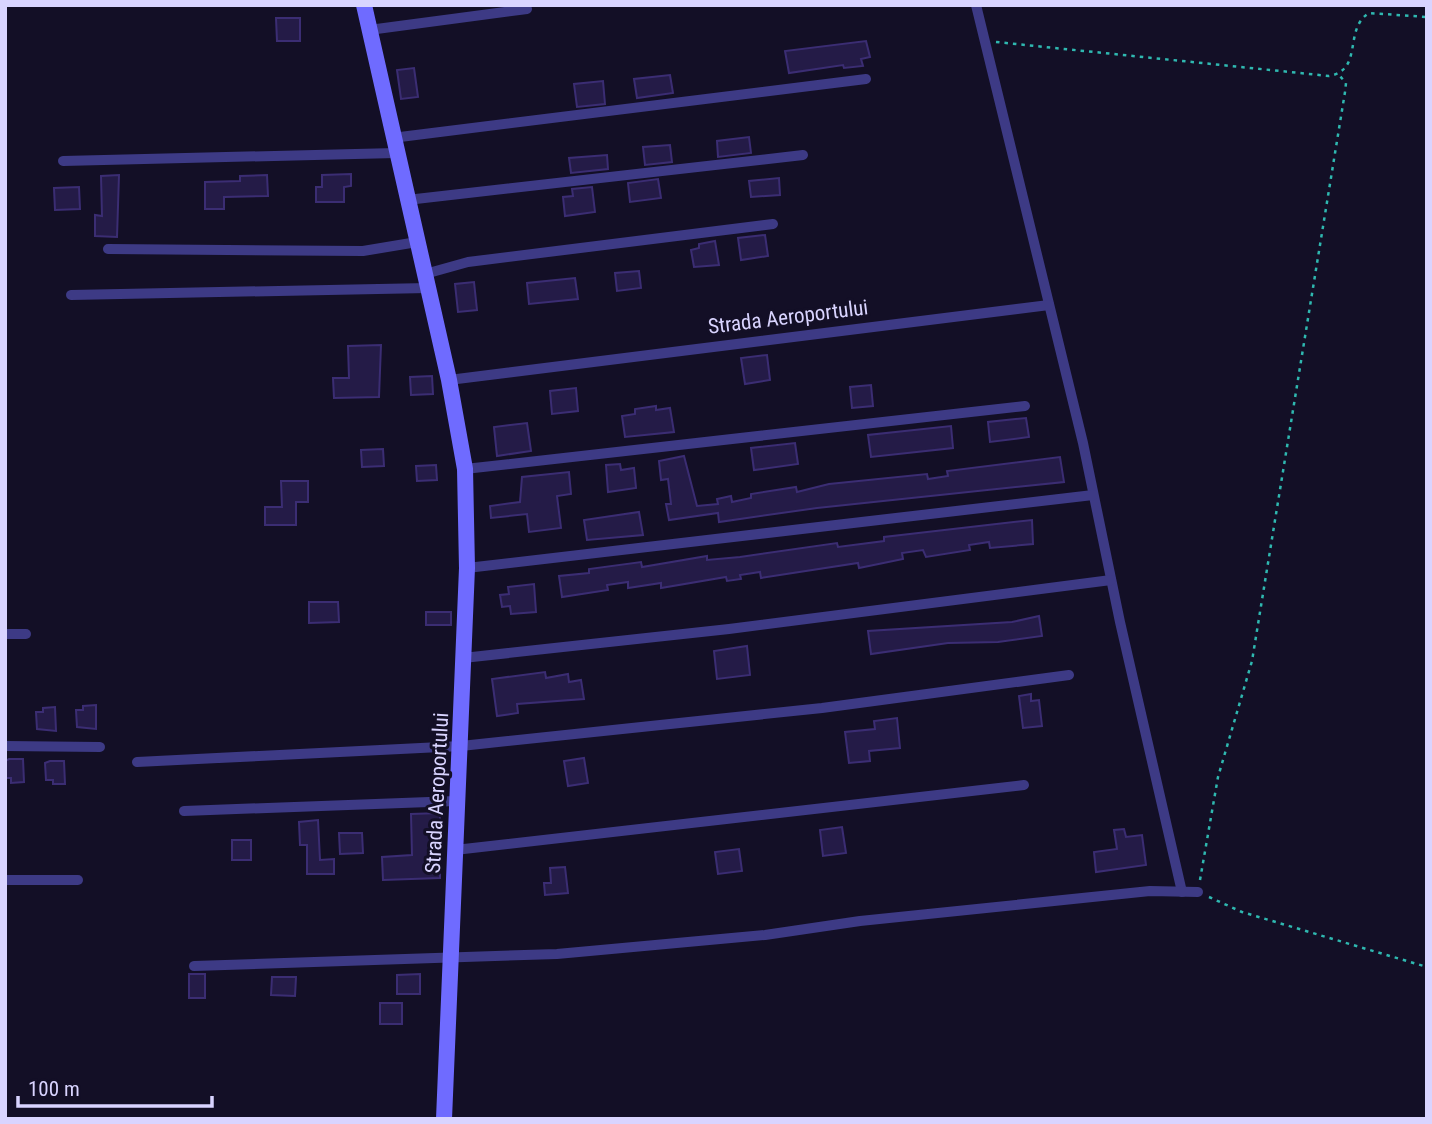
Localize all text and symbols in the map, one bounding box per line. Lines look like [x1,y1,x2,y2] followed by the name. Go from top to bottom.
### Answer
[707,295,869,339] street label: Strada Aeroportului
[421,712,453,874] street label: Strada Aeroportului
[18,1064,212,1108] scale bar
[28,1077,80,1101] text: 100 m

